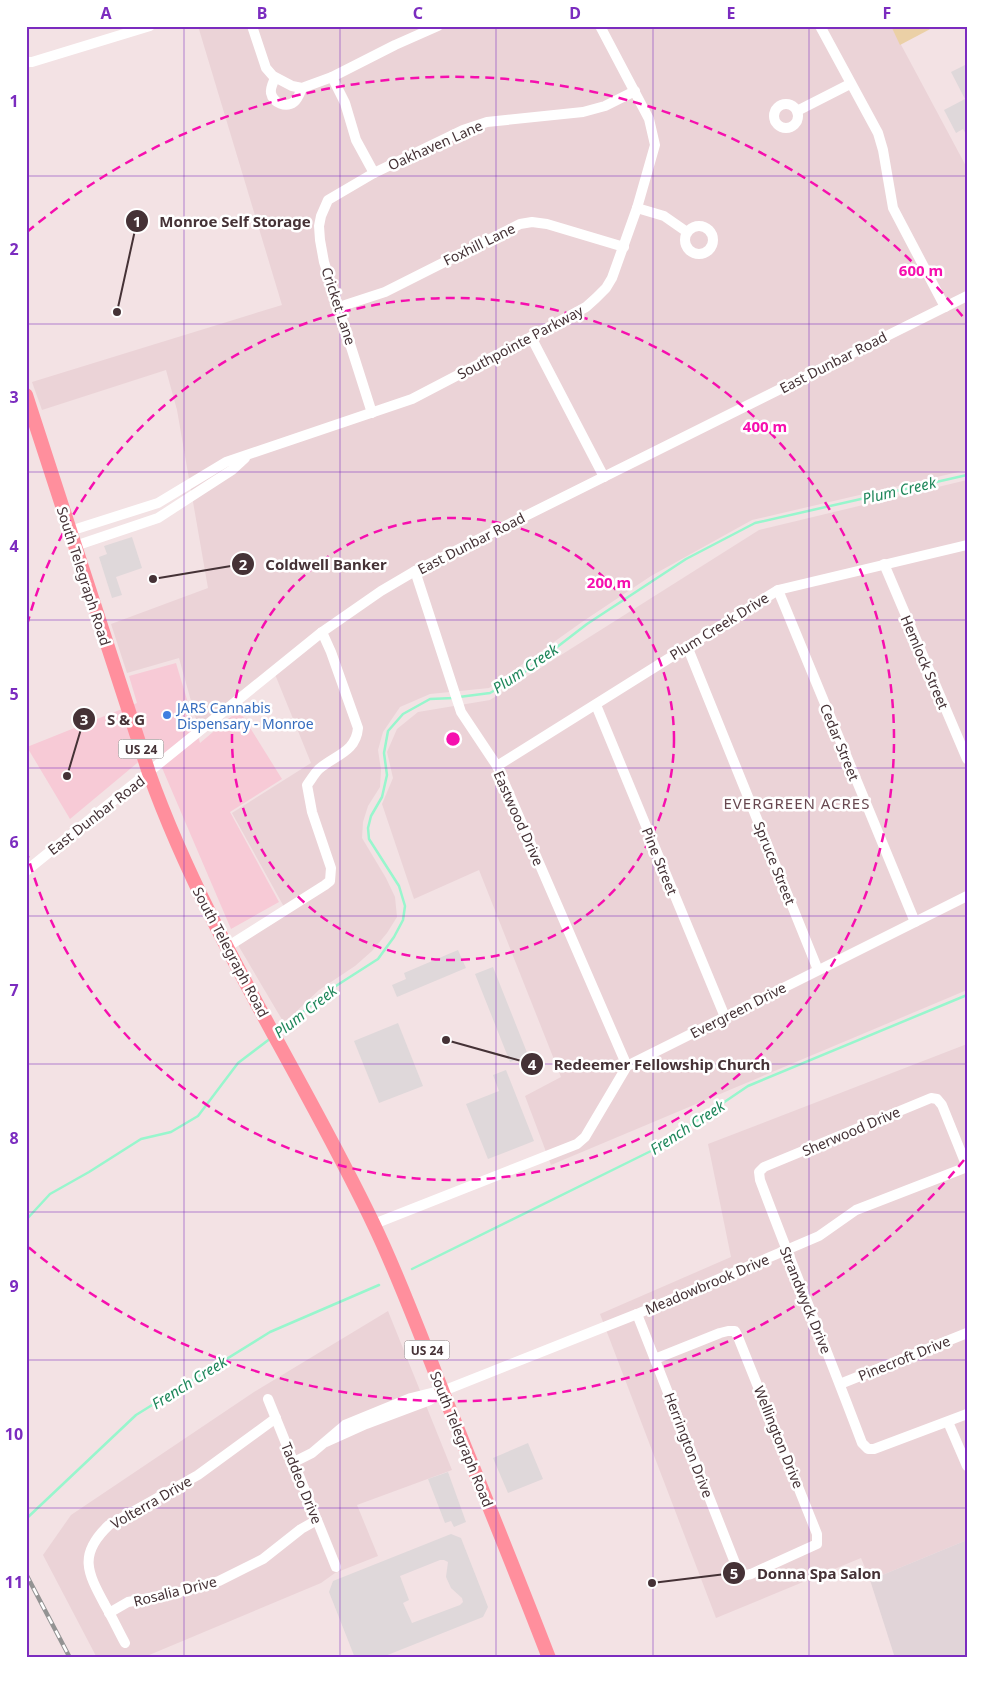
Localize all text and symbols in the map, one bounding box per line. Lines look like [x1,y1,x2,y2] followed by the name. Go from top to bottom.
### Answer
[100,2,112,24] text: A
[257,2,267,24] text: B
[413,2,423,24] text: C
[569,2,581,24] text: D
[727,2,736,24] text: E
[883,2,891,24] text: F
[9,90,19,112] text: 1
[385,116,485,174] street label: Oakhaven Lane
[124,206,320,236] callout: Monroe Self Storage
[133,211,141,231] text: 1
[159,211,311,231] text: Monroe Self Storage
[440,218,518,270] street label: Foxhill Lane
[9,238,19,260] text: 2
[899,260,943,280] text: 600 m
[317,265,361,347] street label: Cricket Lane
[454,300,587,383] street label: Southpointe Parkway
[776,327,890,397] street label: East Dunbar Road
[9,386,19,408] text: 3
[743,416,787,436] text: 400 m
[860,472,938,508] water label: Plum Creek
[53,504,115,648] street label: South Telegraph Road
[414,508,528,578] street label: East Dunbar Road
[9,535,19,557] text: 4
[230,549,397,579] callout: Coldwell Banker
[239,554,248,574] text: 2
[265,554,387,574] text: Coldwell Banker
[587,572,631,592] text: 200 m
[666,588,772,664] street label: Plum Creek Drive
[897,612,953,712] street label: Hemlock Street
[488,638,562,697] water label: Plum Creek
[9,683,19,705] text: 5
[175,698,314,733] place label: JARS Cannabis Dispensary - Monroe
[816,701,864,783] street label: Cedar Street
[72,704,155,734] callout: S & G
[80,709,88,729] text: 3
[107,709,145,729] text: S & G
[161,709,173,721] marker: JARS Cannabis Dispensary - Monroe
[444,730,462,748] centre of rings
[118,740,164,759] road number: US 24
[490,767,549,869] street label: Eastwood Drive
[44,771,148,859] street label: East Dunbar Road
[724,793,870,813] district label: EVERGREEN ACRES
[750,819,800,907] street label: Spruce Street
[638,824,682,898] street label: Pine Street
[9,831,19,853] text: 6
[189,884,273,1020] street label: South Telegraph Road
[687,978,789,1042] street label: Evergreen Drive
[9,979,19,1001] text: 7
[269,980,341,1042] water label: Plum Creek
[519,1049,781,1079] callout: Redeemer Fellowship Church
[528,1054,537,1074] text: 4
[554,1054,770,1074] text: Redeemer Fellowship Church
[646,1095,729,1159] water label: French Creek
[799,1102,903,1160] street label: Sherwood Drive
[9,1127,19,1149] text: 8
[776,1244,836,1356] street label: Strandwyck Drive
[642,1249,772,1319] street label: Meadowbrook Drive
[9,1275,19,1297] text: 9
[855,1331,953,1385] street label: Pinecroft Drive
[404,1340,450,1360] road number: US 24
[148,1351,231,1413] water label: French Creek
[426,1368,498,1510] street label: South Telegraph Road
[750,1383,808,1491] street label: Wellington Drive
[660,1390,718,1500] street label: Herrington Drive
[5,1423,23,1445] text: 10
[277,1439,327,1527] street label: Taddeo Drive
[107,1471,195,1533] street label: Volterra Drive
[722,1558,891,1588] callout: Donna Spa Salon
[730,1563,738,1583] text: 5
[757,1563,881,1583] text: Donna Spa Salon
[5,1571,23,1593] text: 11
[131,1571,219,1611] street label: Rosalia Drive

